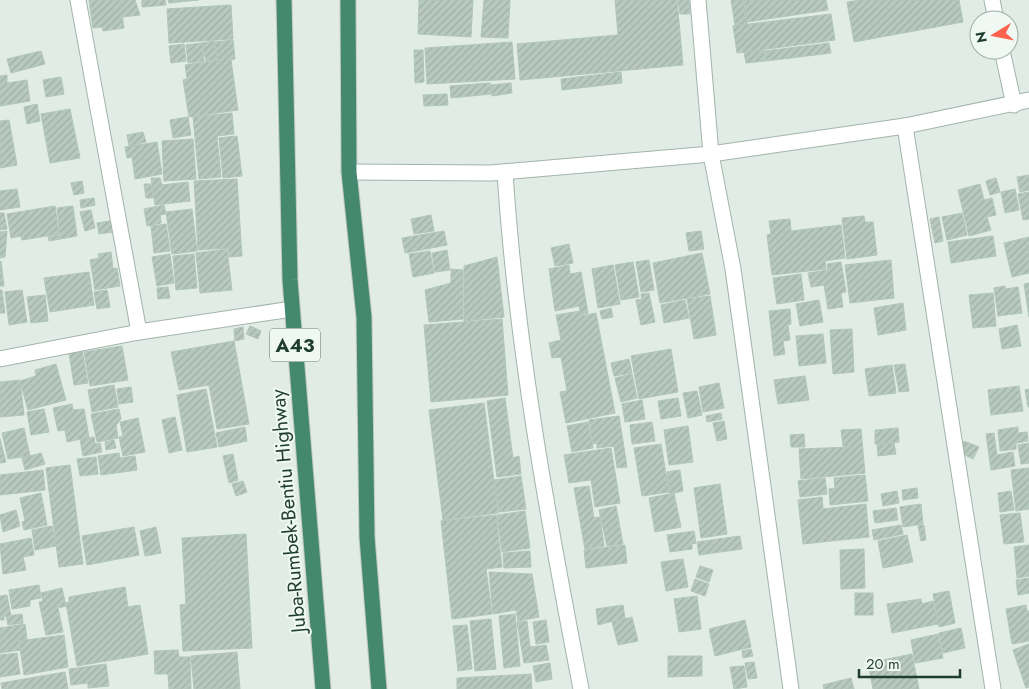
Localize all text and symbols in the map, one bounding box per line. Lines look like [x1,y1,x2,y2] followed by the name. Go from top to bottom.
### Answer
[969,10,1019,60] north arrow
[970,30,992,44] text: N
[270,328,320,362] road number: A43
[263,388,314,637] street label: Juba-Rumbek-Bentiu Highway
[859,646,960,678] scale bar
[866,653,900,675] text: 20 m

